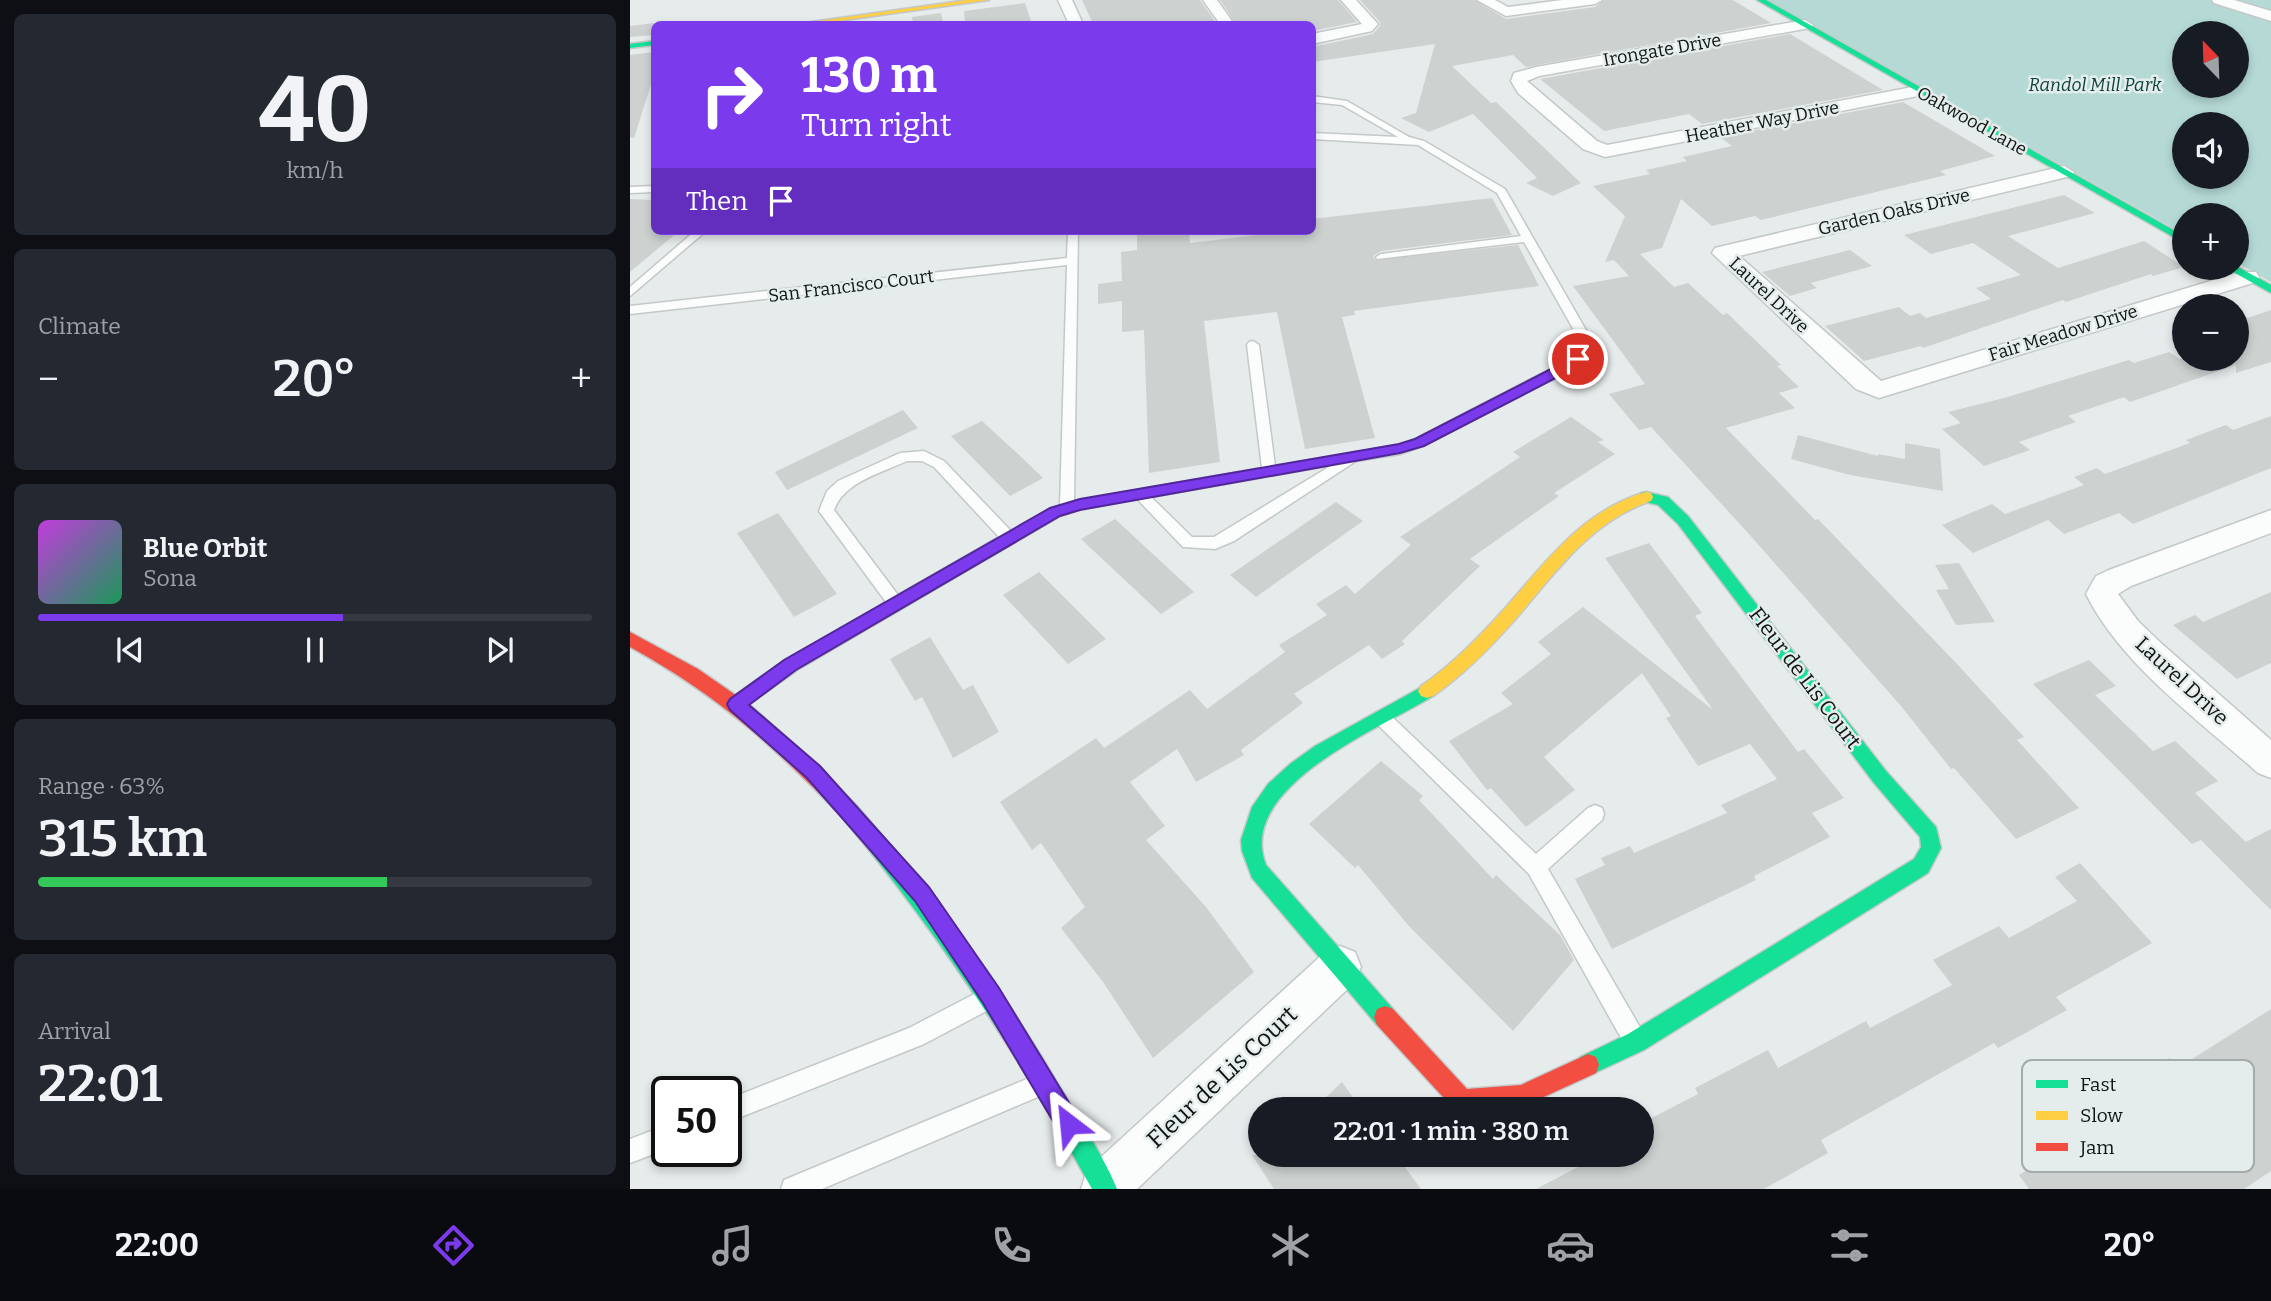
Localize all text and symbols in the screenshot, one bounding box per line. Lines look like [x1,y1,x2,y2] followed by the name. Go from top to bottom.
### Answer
[2172,21,2249,98] north arrow
[2172,21,2249,371] map controls
[1601,29,1723,71] street label: Irongate Drive
[801,46,937,105] text: 130 m
[686,49,777,140] icon: right
[258,56,372,165] text: 40
[2028,74,2162,96] park label: Randol Mill Park
[1913,82,2031,160] street label: Oakwood Lane
[1683,96,1841,148] street label: Heather Way Drive
[801,106,952,144] text: Turn right
[2172,112,2249,189] button: sound
[287,156,343,184] text: km/h
[762,182,800,220] icon: arrive
[1816,184,1972,240] street label: Garden Oaks Drive
[686,186,748,217] text: Then
[2172,203,2249,280] button: +
[1724,252,1814,338] street label: Laurel Drive
[767,265,935,307] street label: San Francisco Court
[2172,294,2249,371] button: −
[1986,300,2140,366] street label: Fair Meadow Drive
[38,312,121,340] text: Climate
[1548,329,1608,389] pin
[1559,340,1597,378] icon: arrive
[272,347,357,410] text: 20°
[38,356,59,402] text: −
[570,356,592,402] text: +
[143,533,267,564] text: Blue Orbit
[143,564,197,592] text: Sona
[1743,602,1867,754] street label: Fleur de Lis Court
[111,631,149,669] icon: previous
[296,631,334,669] icon: pause
[481,631,519,669] icon: next
[2130,631,2234,731] street label: Laurel Drive
[38,772,165,800] text: Range · 63%
[38,807,207,870] text: 315 km
[1141,1000,1303,1154] street label: Fleur de Lis Court
[38,1017,111,1045] text: Arrival
[38,1052,163,1115] text: 22:01
[2022,1060,2254,1172] legend
[2080,1073,2117,1096] text: Fast
[651,1076,742,1167] speed limit sign: 50
[1032,1087,1106,1161] position arrow
[2080,1104,2123,1127] text: Slow
[1333,1116,1569,1147] text: 22:01 · 1 min · 380 m
[2079,1136,2114,1159] text: Jam
[429,1221,478,1270] icon: directions
[708,1221,757,1270] icon: music
[987,1221,1036,1270] icon: phone
[1266,1221,1315,1270] icon: climate
[1546,1221,1595,1270] icon: car
[1825,1221,1874,1270] icon: filters
[115,1226,199,1264] text: 22:00
[2104,1226,2156,1264] text: 20°

